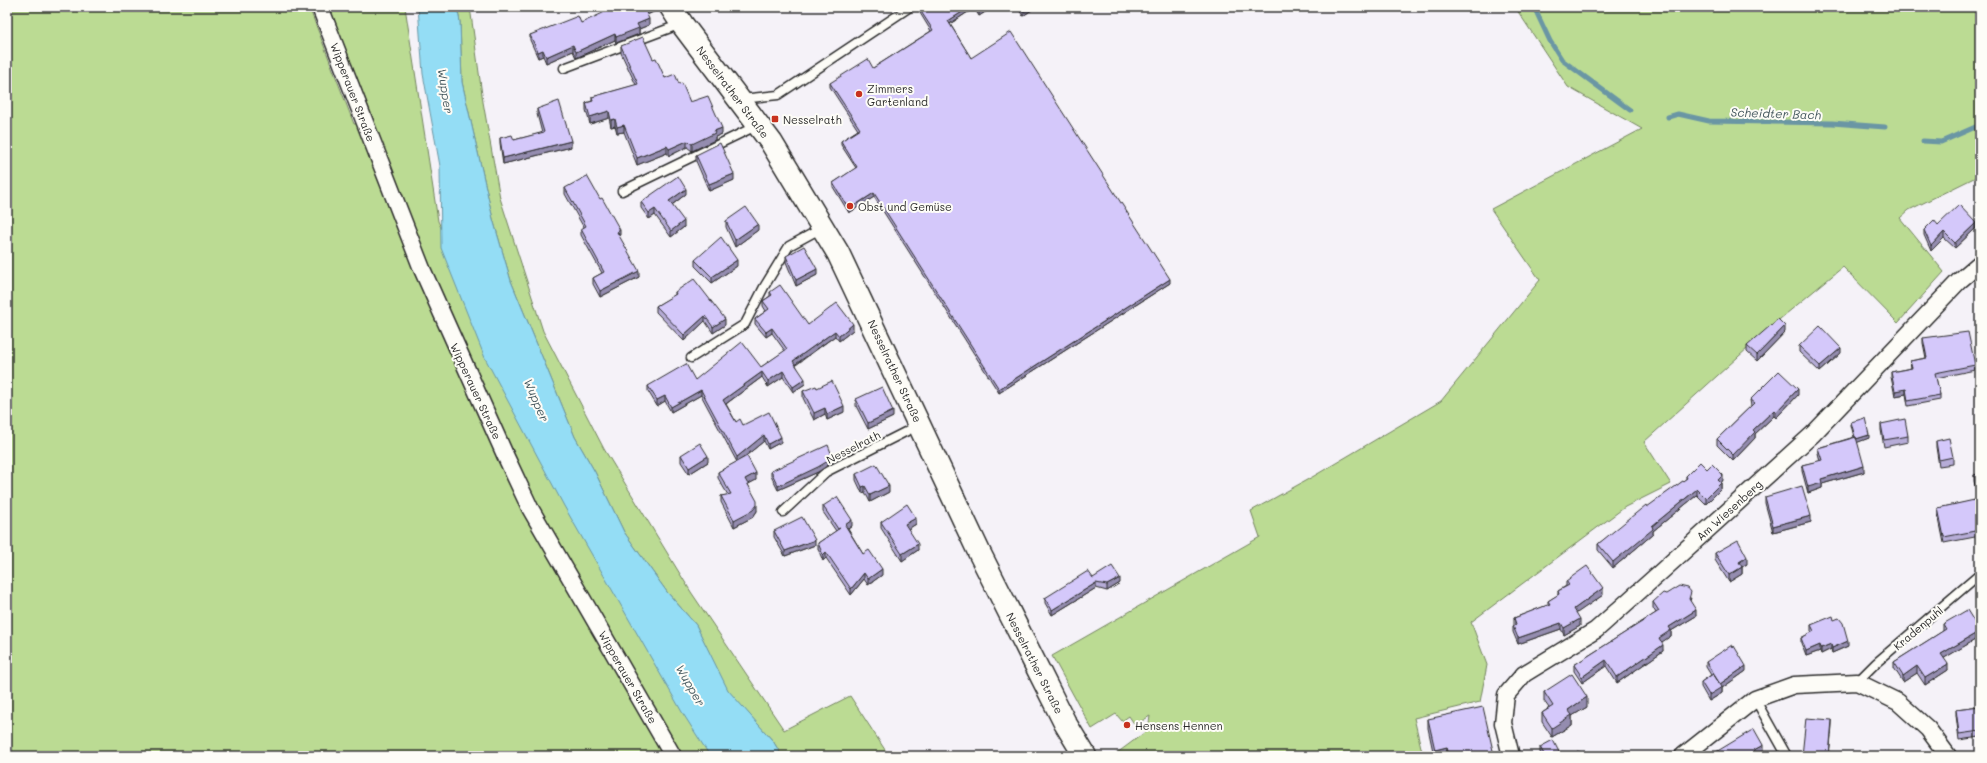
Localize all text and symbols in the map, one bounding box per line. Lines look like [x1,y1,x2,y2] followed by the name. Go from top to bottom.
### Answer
[327,40,379,144] street label: Wipperauer Straße
[693,43,773,141] street label: Nesselrather Straße
[435,67,457,115] water label: Wupper
[867,81,928,109] place label: Zimmers Gartenland
[854,89,864,99] marker: Zimmers Gartenland
[1730,103,1822,123] water label: Scheidter Bach
[783,112,842,127] place label: Nesselrath
[770,114,780,124] marker: Nesselrath
[858,199,952,214] place label: Obst und Gemüse
[845,201,855,211] marker: Obst und Gemüse
[865,317,925,425] street label: Nesselrather Straße
[447,340,505,442] street label: Wipperauer Straße
[521,376,553,424] water label: Wupper
[823,427,883,467] street label: Nesselrath
[1693,476,1765,544] street label: Am Wiesenberg
[1890,603,1946,653] street label: Kradenpuhl
[1003,610,1067,716] street label: Nesselrather Straße
[595,628,661,726] street label: Wipperauer Straße
[673,661,709,709] water label: Wupper
[1135,718,1223,733] place label: Hensens Hennen
[1122,720,1132,730] marker: Hensens Hennen

